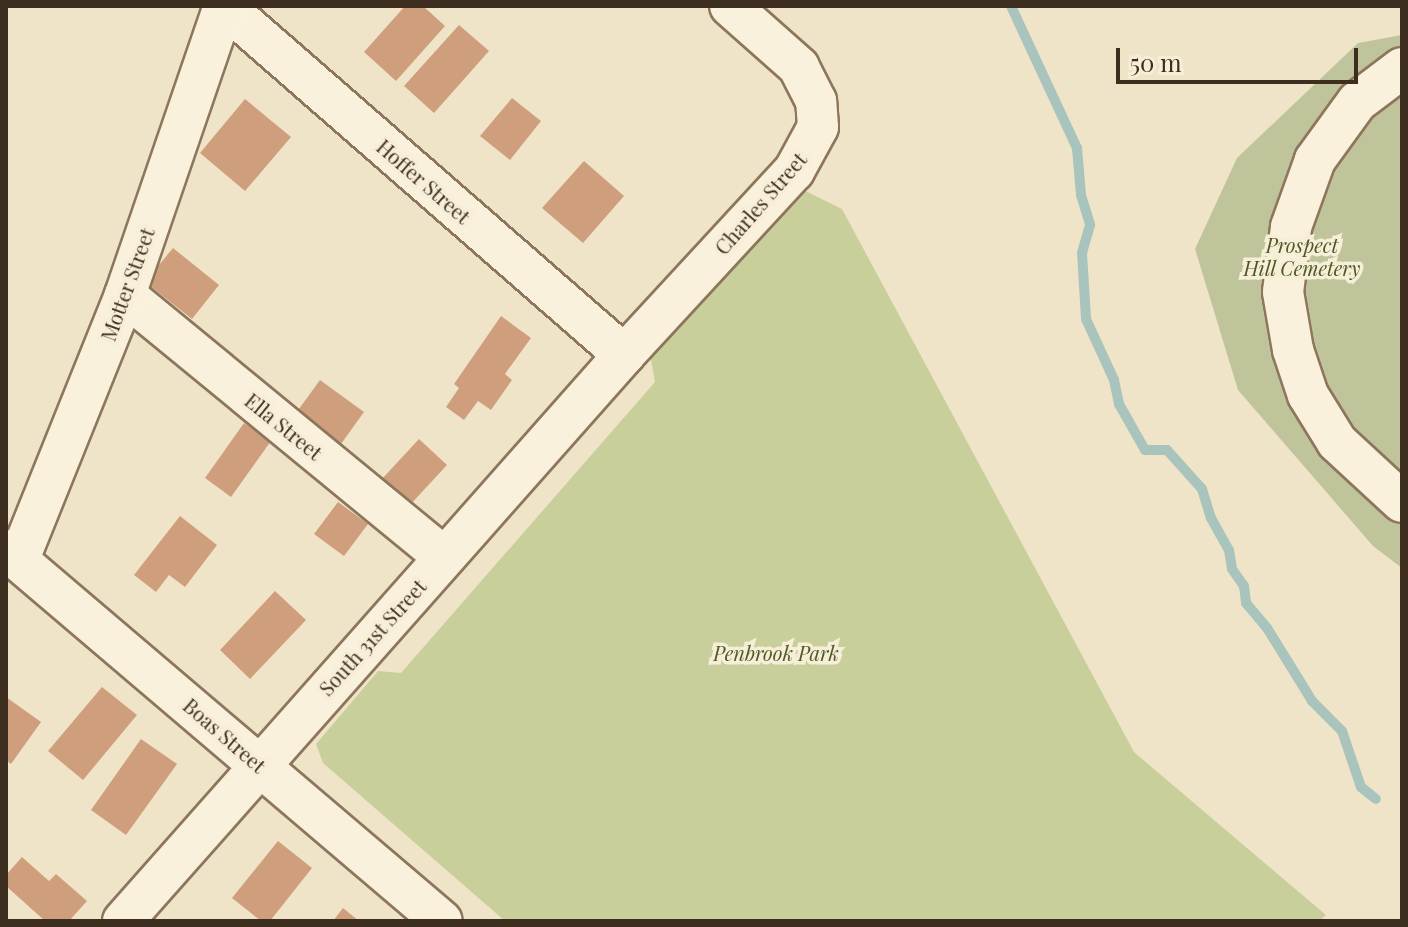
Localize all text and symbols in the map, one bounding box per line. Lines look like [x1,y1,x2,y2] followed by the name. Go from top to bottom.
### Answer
[1120,32,1362,82] scale bar
[1130,46,1182,78] text: 50 m
[372,134,476,228] street label: Hoffer Street
[709,147,811,259] street label: Charles Street
[95,224,159,344] street label: Motter Street
[1243,232,1361,279] park label: Prospect Hill Cemetery
[241,388,327,464] street label: Ella Street
[313,574,431,700] street label: South 31st Street
[713,640,839,664] park label: Penbrook Park
[179,693,271,777] street label: Boas Street

